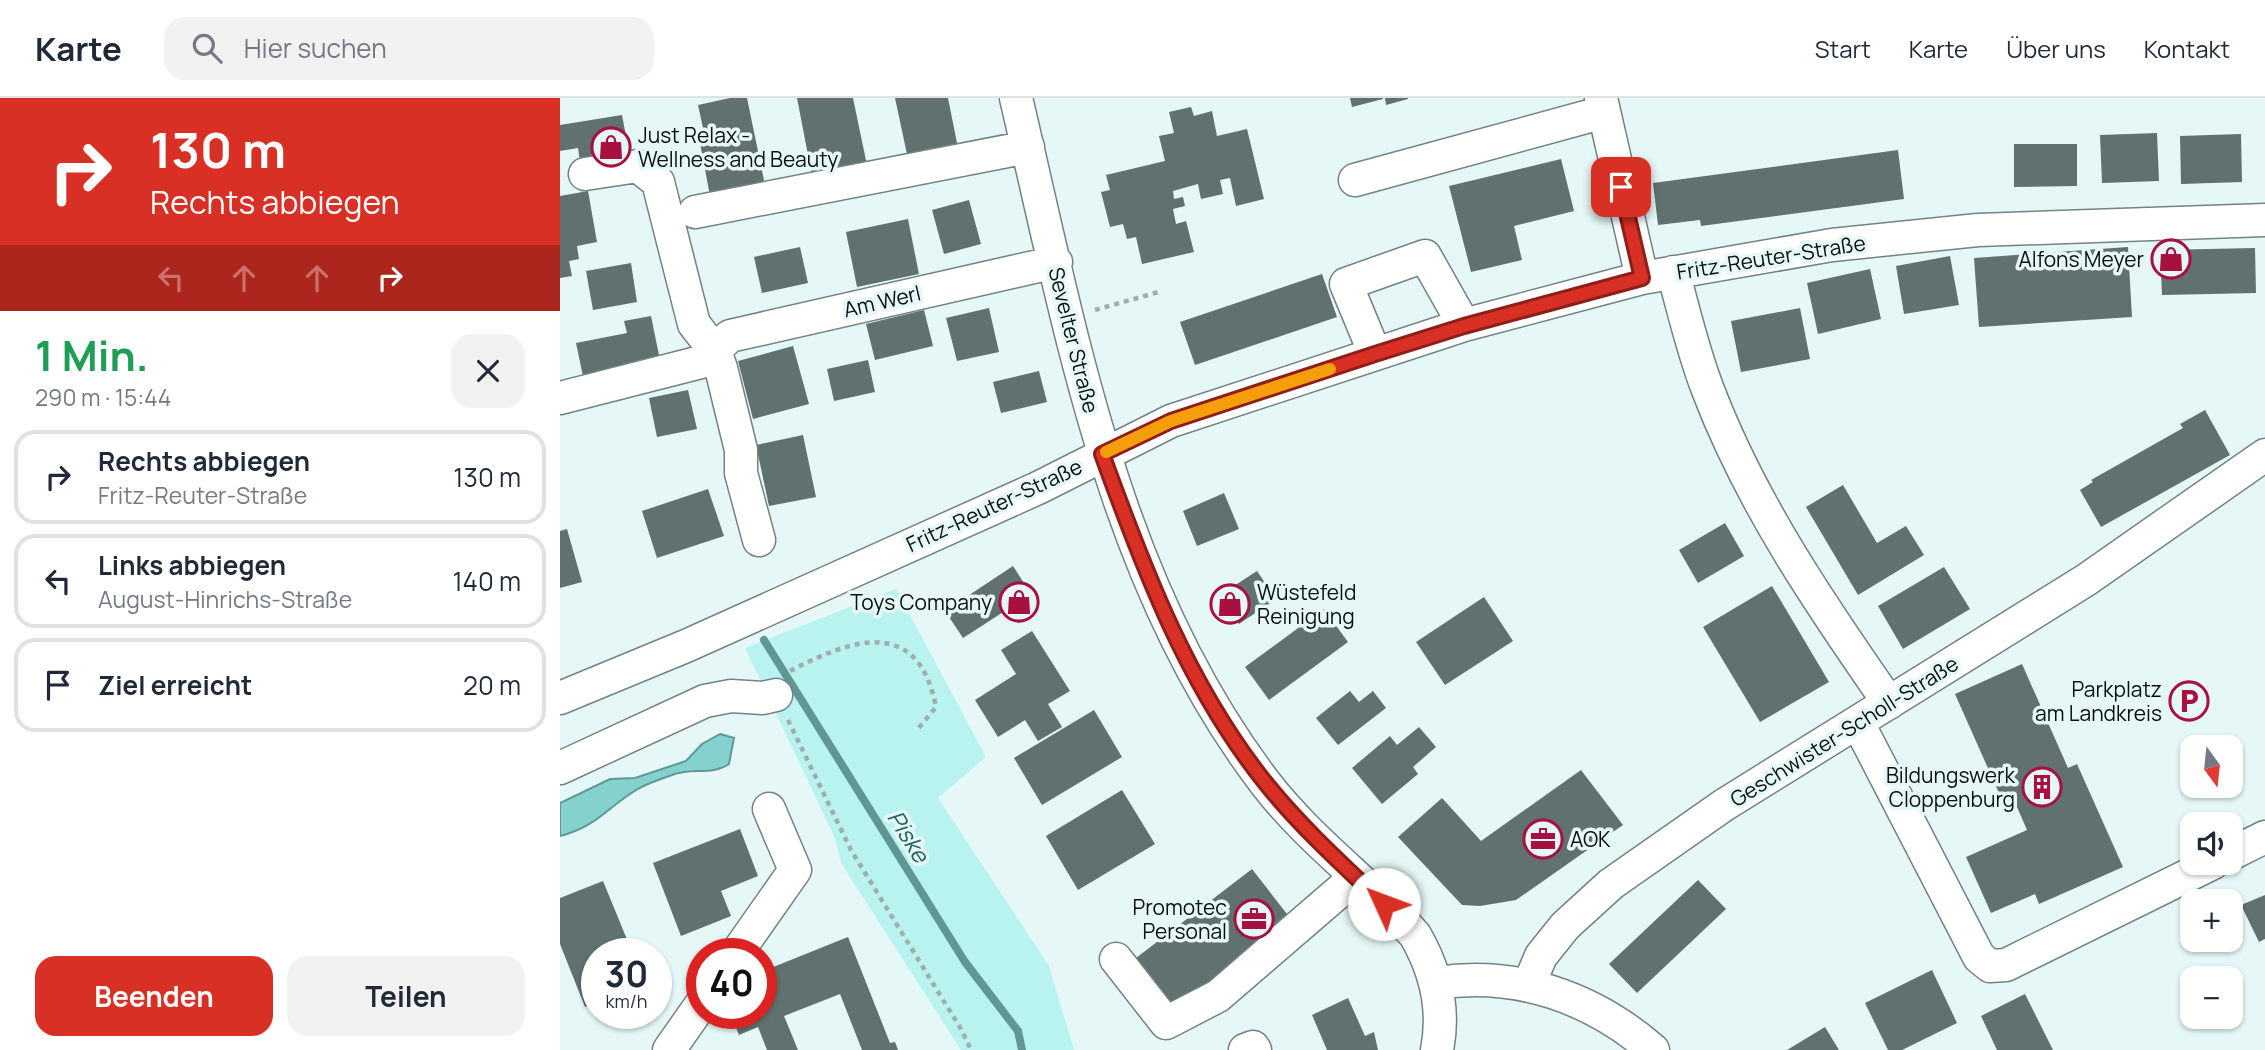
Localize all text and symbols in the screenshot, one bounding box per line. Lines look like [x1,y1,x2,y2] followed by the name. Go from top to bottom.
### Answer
[164,17,654,80] search box
[35,26,122,71] text: Karte
[188,29,226,67] icon: search
[244,30,387,66] text: Hier suchen
[1815,32,1871,65] text: Start
[1909,32,1968,65] text: Karte
[2006,32,2106,65] text: Über uns
[2144,32,2230,65] text: Kontakt
[150,116,286,183] text: 130 m
[638,121,838,173] place label: Just Relax - Wellness and Beauty
[35,126,126,217] icon: right
[590,126,632,168] shop icon: Just Relax - Wellness and Beauty
[1591,157,1651,217] pin
[1602,168,1640,206] icon: arrive
[150,180,400,224] text: Rechts abbiegen
[1674,228,1868,286] street label: Fritz-Reuter-Straße
[2150,238,2192,280] shop icon: Alfons Meyer
[2018,245,2144,273] place label: Alfons Meyer
[152,259,190,297] icon: left
[225,259,263,297] icon: ahead
[298,259,336,297] icon: ahead
[371,259,409,297] icon: right
[1042,264,1106,416] street label: Sevelter Straße
[841,279,923,323] street label: Am Werl
[35,326,149,384] text: 1 Min.
[451,334,525,408] button: close
[35,381,171,413] text: 290 m · 15:44
[98,443,310,479] text: Rechts abbiegen
[902,452,1086,558] street label: Fritz-Reuter-Straße
[39,458,77,496] icon: right
[453,459,521,495] text: 130 m
[98,479,307,511] text: Fritz-Reuter-Straße
[98,547,286,583] text: Links abbiegen
[39,562,77,600] icon: left
[452,563,521,599] text: 140 m
[1257,578,1356,630] place label: Wüstefeld Reinigung
[998,581,1040,623] shop icon: Toys Company
[98,583,352,615] text: August-Hinrichs-Straße
[1209,583,1251,625] shop icon: Wüstefeld Reinigung
[850,588,992,616] place label: Toys Company
[1725,649,1963,813] street label: Geschwister-Scholl-Straße
[39,666,77,704] icon: arrive
[98,667,252,703] text: Ziel erreicht
[463,667,521,703] text: 20 m
[2035,675,2162,727] place label: Parkplatz am Landkreis
[2168,680,2210,722] parking icon: Parkplatz am Landkreis
[2180,735,2244,798] north arrow
[2180,735,2243,1029] map controls
[1886,761,2016,813] place label: Bildungswerk Cloppenburg
[2021,766,2063,808] building icon: Bildungswerk Cloppenburg
[881,804,938,870] water label: Piske
[2180,812,2243,875] button: sound
[1522,818,1564,860] office icon: AOK
[1570,825,1611,853] place label: AOK
[1347,867,1421,941] position arrow
[2180,889,2243,952] button: +
[1132,893,1227,945] place label: Promotec Personal
[1233,898,1275,940] office icon: Promotec Personal
[686,938,777,1029] speed limit sign: 40
[605,950,648,998] text: 30
[35,956,273,1036] button: Beenden
[287,956,525,1036] button: Teilen
[2180,966,2243,1029] button: −
[606,989,647,1013] text: km/h

